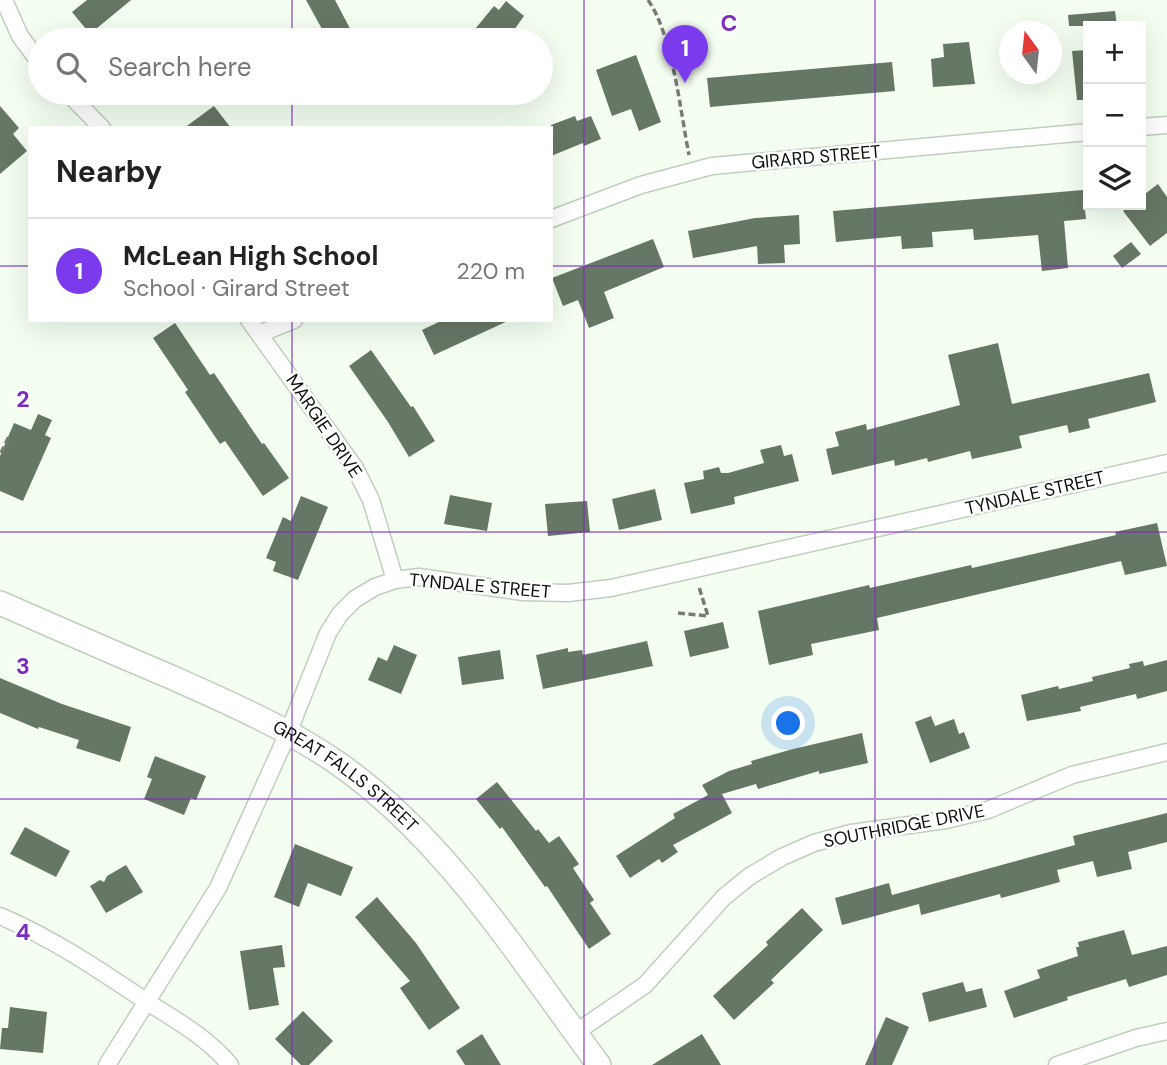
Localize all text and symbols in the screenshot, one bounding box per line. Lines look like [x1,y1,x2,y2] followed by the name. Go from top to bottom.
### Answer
[721,8,737,38] text: C
[999,21,1062,84] north arrow
[1083,21,1146,210] map controls
[1083,21,1146,84] button: +
[662,25,708,83] pin: 1
[28,28,553,105] search box
[52,48,90,86] icon: search
[108,50,251,84] text: Search here
[1083,84,1146,147] button: −
[750,139,882,175] street label: GIRARD STREET
[1083,147,1146,210] button: layers
[56,152,162,191] text: Nearby
[123,239,378,273] text: McLean High School
[75,256,83,286] text: 1
[456,256,525,286] text: 220 m
[123,273,350,303] text: School · Girard Street
[280,370,368,482] street label: MARGIE DRIVE
[16,384,30,414] text: 2
[963,465,1107,521] street label: TYNDALE STREET
[408,568,552,604] street label: TYNDALE STREET
[16,651,30,681] text: 3
[771,706,805,740] your location
[269,715,423,837] street label: GREAT FALLS STREET
[821,799,987,853] street label: SOUTHRIDGE DRIVE
[16,917,31,947] text: 4

